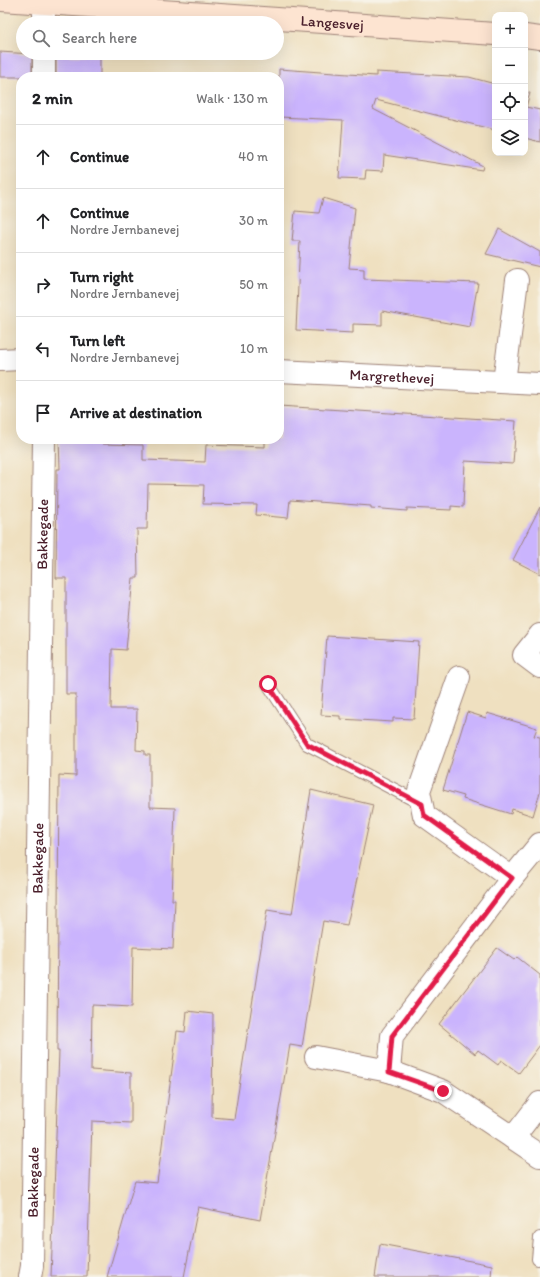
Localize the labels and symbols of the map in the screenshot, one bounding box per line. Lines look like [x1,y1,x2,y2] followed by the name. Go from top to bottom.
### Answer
[300,12,364,34] street label: Langesvej
[349,366,435,388] street label: Margrethevej
[33,499,52,570] street label: Bakkegade
[259,675,277,693] route start
[28,823,47,894] street label: Bakkegade
[434,1082,452,1100] route end
[24,1147,43,1218] street label: Bakkegade

